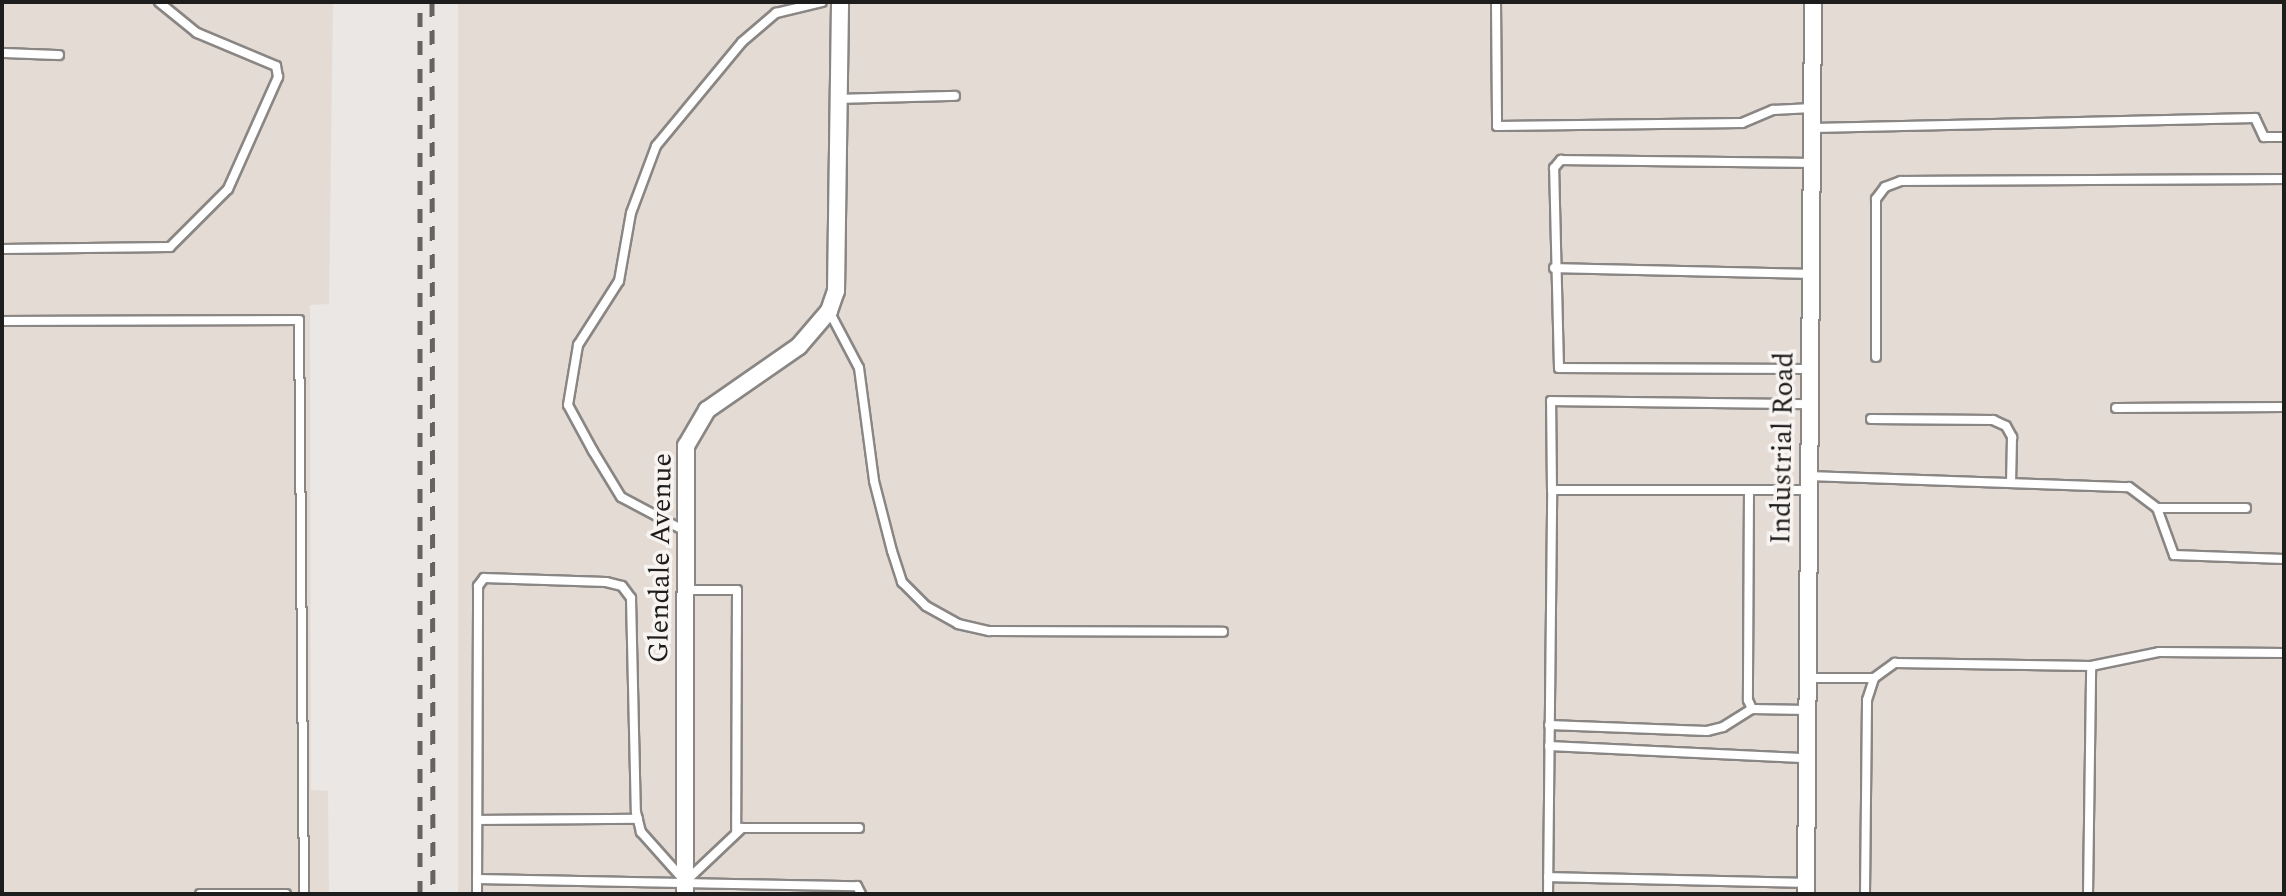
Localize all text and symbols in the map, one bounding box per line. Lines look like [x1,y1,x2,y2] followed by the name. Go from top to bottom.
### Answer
[1765,352,1801,544] street label: Industrial Road
[642,453,680,663] street label: Glendale Avenue

